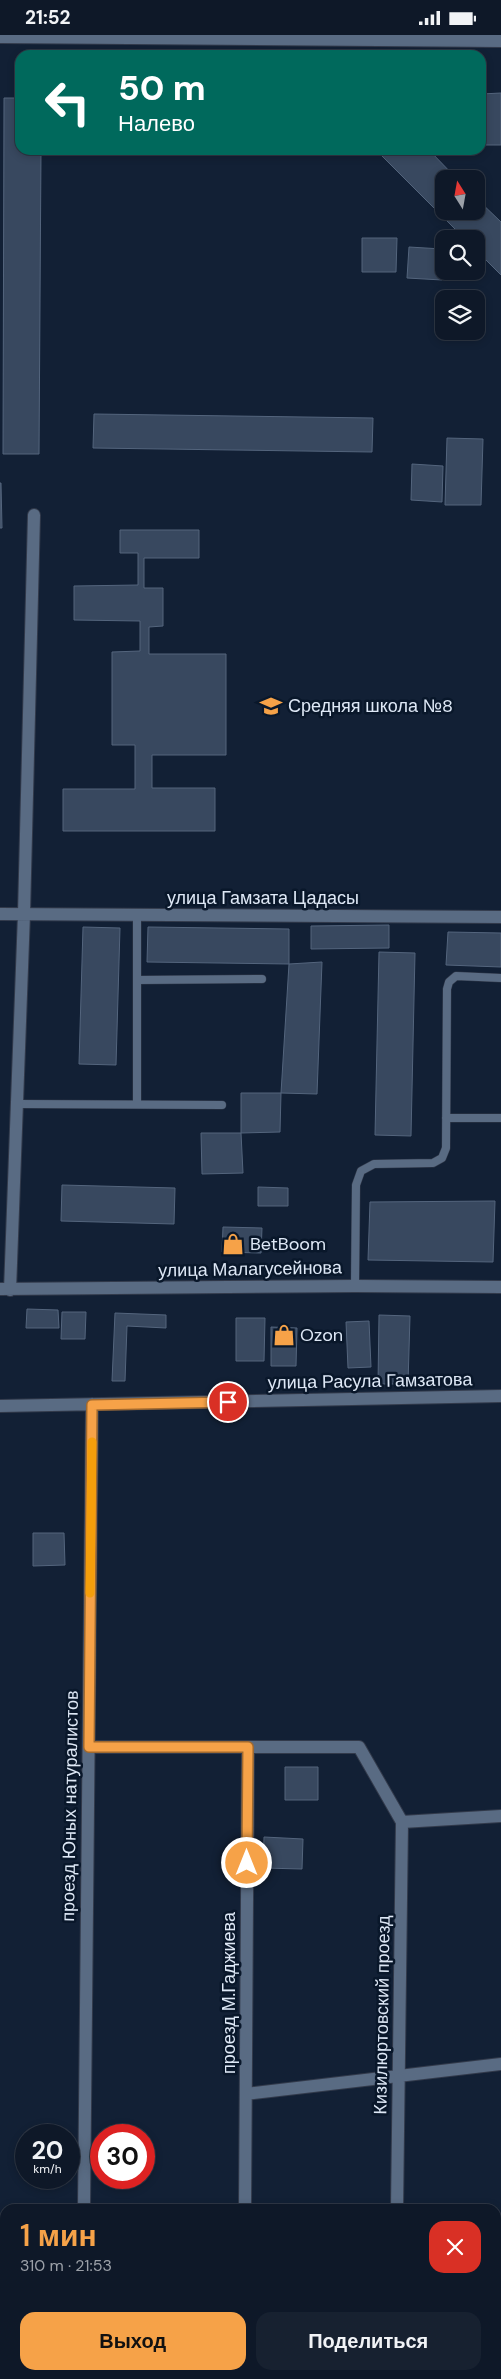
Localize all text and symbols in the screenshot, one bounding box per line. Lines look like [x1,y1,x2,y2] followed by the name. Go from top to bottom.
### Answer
[25,5,70,30] text: 21:52
[118,65,206,111] text: 50 m
[35,70,100,135] icon: left
[118,109,195,138] text: Налево
[435,170,485,220] north arrow
[435,170,485,340] map controls
[435,230,485,280] button: search
[435,290,485,340] button: layers
[258,693,284,719] school or university icon: Средняя школа №8
[288,694,453,718] place label: Средняя школа №8
[167,886,359,910] street label: улица Гамзата Цадасы
[220,1231,246,1257] shop icon: BetBoom
[250,1232,326,1256] place label: BetBoom
[158,1255,343,1283] street label: улица Малагусейнова
[271,1322,297,1348] shop icon: Ozon
[300,1323,343,1347] place label: Ozon
[267,1367,474,1395] street label: улица Расула Гамзатова
[207,1381,249,1423] pin
[214,1388,242,1416] icon: arrive
[56,1690,84,1922] street label: проезд Юных натуралистов
[220,1836,272,1888] position arrow
[217,1911,241,2074] street label: проезд М.Гаджиева
[368,1915,396,2115] street label: Кизилюртовский проезд
[90,2124,155,2189] speed limit sign: 30
[32,2134,63,2167] text: 20
[33,2161,62,2177] text: km/h
[20,2216,97,2255] text: 1 мин
[429,2221,481,2273] button: close
[20,2255,112,2276] text: 310 m · 21:53
[20,2312,246,2370] button: Выход
[256,2312,481,2370] button: Поделиться

